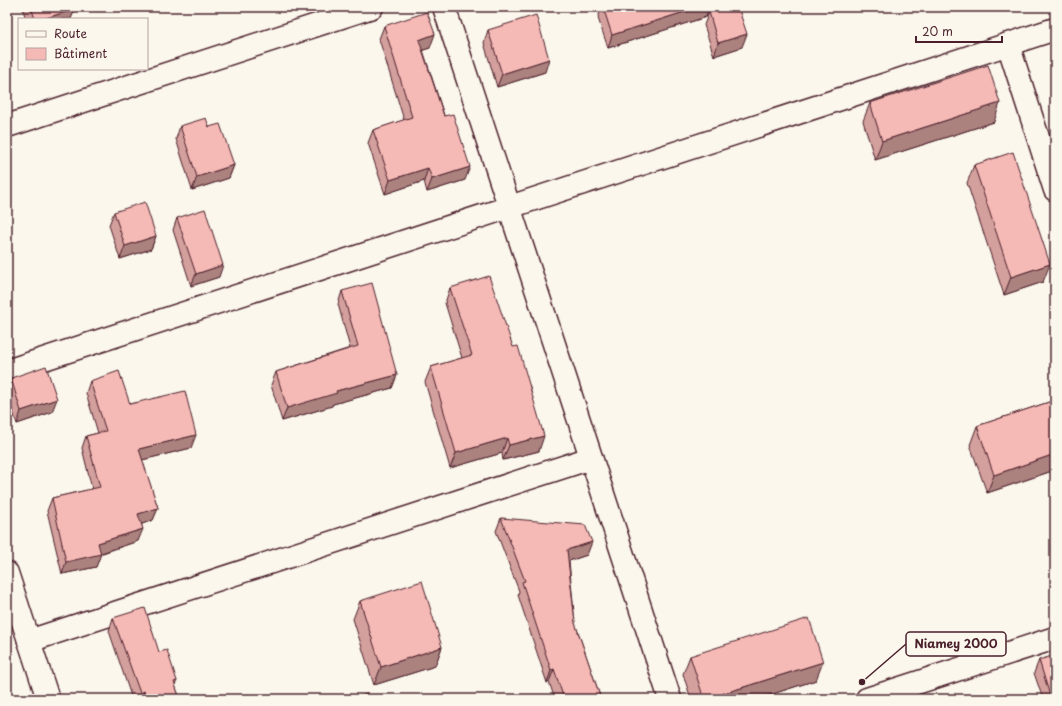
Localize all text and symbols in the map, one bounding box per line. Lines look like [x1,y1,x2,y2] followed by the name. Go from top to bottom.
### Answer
[18,18,148,70] legend
[916,18,1002,44] scale bar
[922,22,953,40] text: 20 m
[54,24,87,42] text: Route
[54,44,107,62] text: Bâtiment
[906,632,1006,656] callout: Niamey 2000
[914,634,998,652] text: Niamey 2000

